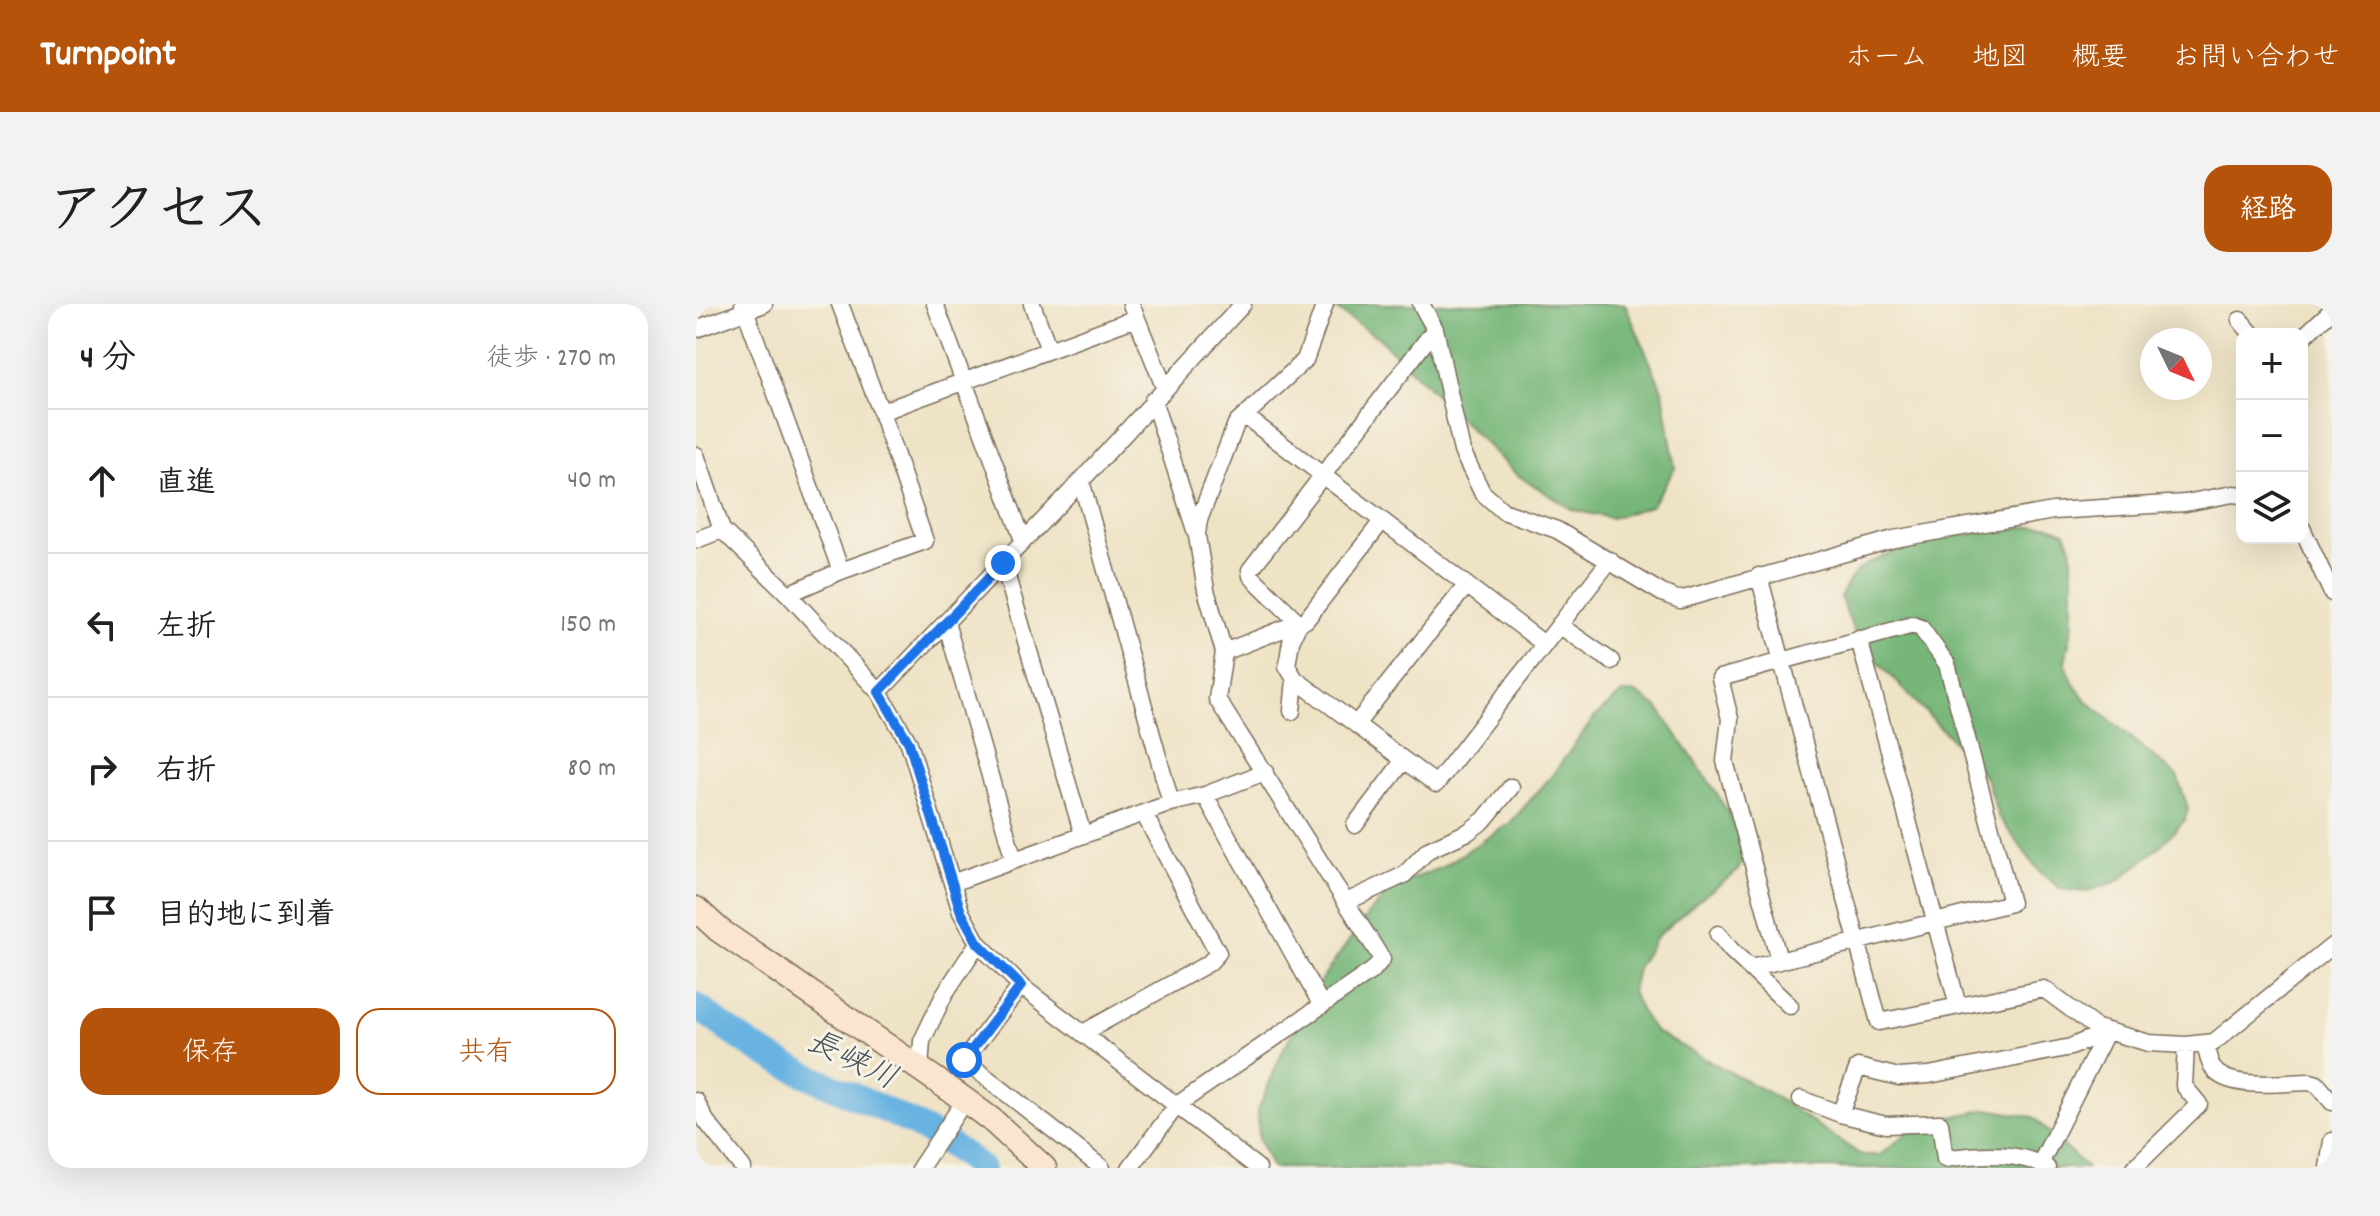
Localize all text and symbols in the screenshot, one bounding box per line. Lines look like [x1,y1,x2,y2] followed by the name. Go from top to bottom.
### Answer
[40,29,176,84] text: Turnpoint
[1845,40,1928,80] text: ホーム
[1972,40,2028,80] text: 地図
[2072,40,2128,80] text: 概要
[2172,40,2340,80] text: お問い合わせ
[2204,165,2332,252] button: 経路
[48,175,269,255] text: アクセス
[2140,328,2212,400] north arrow
[2236,328,2308,544] map controls
[2236,328,2308,400] button: +
[80,336,136,385] text: 4 分
[487,341,616,378] text: 徒歩 · 270 m
[2236,400,2308,472] button: −
[80,459,124,503] icon: ahead
[567,463,616,500] text: 40 m
[156,464,216,507] text: 直進
[2236,472,2308,544] button: layers
[985,545,1021,581] route end
[80,603,124,647] icon: left
[560,607,616,644] text: 150 m
[156,608,216,651] text: 左折
[80,747,124,791] icon: right
[568,751,616,788] text: 80 m
[156,752,216,795] text: 右折
[80,891,124,935] icon: arrive
[156,896,336,939] text: 目的地に到着
[80,1008,340,1095] button: 保存
[356,1008,616,1095] button: 共有
[798,1021,904,1104] water label: 長峡川
[946,1042,982,1078] route start

